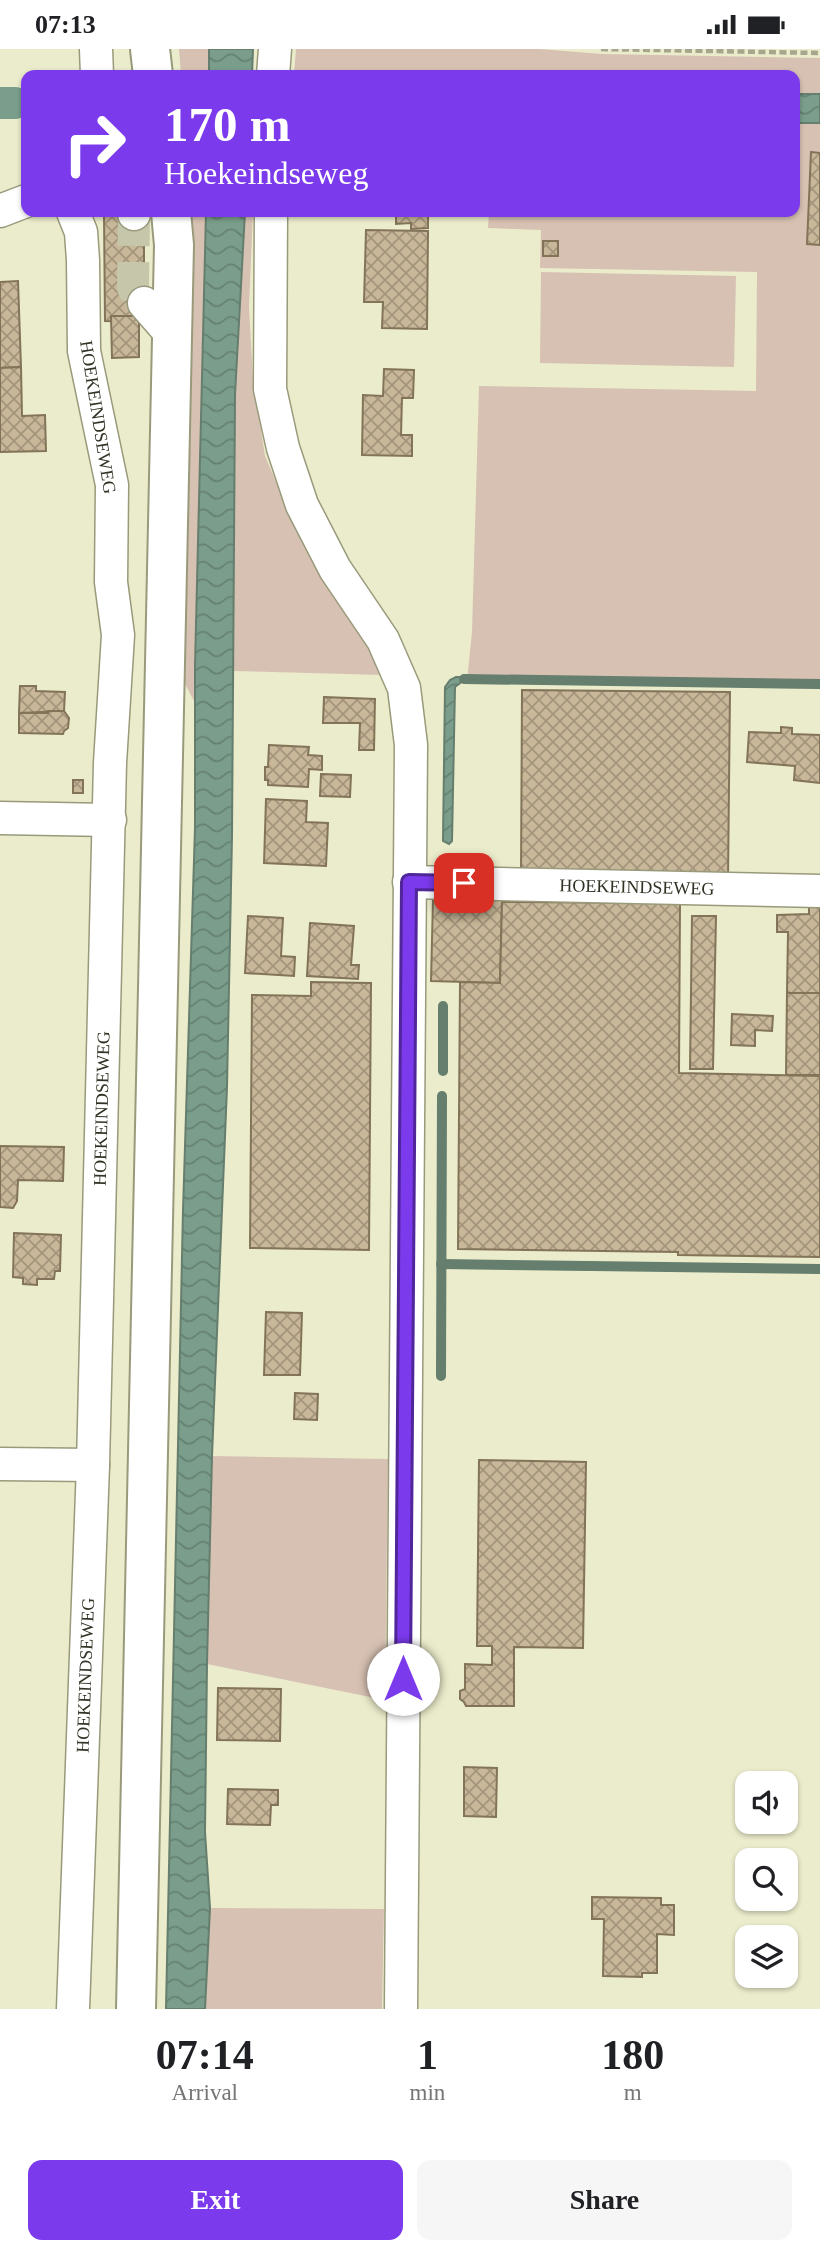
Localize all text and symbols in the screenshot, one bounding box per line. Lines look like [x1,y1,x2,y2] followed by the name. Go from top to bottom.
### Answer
[35,10,96,39] text: 07:13
[164,97,291,152] text: 170 m
[49,98,140,189] icon: right
[164,155,368,191] text: Hoekeindseweg
[76,339,120,495] street label: HOEKEINDSEWEG
[434,853,494,913] pin
[445,864,483,902] icon: arrive
[559,875,715,899] street label: HOEKEINDSEWEG
[90,1031,114,1186] street label: HOEKEINDSEWEG
[72,1597,98,1753] street label: HOEKEINDSEWEG
[366,1642,440,1716] position arrow
[735,1771,798,1988] map controls
[735,1771,798,1834] button: sound
[735,1848,798,1911] button: search
[735,1925,798,1988] button: layers
[156,2032,254,2078] text: 07:14
[417,2032,438,2078] text: 1
[601,2032,664,2078] text: 180
[172,2080,238,2105] text: Arrival
[410,2080,445,2105] text: min
[624,2080,642,2105] text: m
[28,2160,403,2240] button: Exit
[417,2160,792,2240] button: Share

